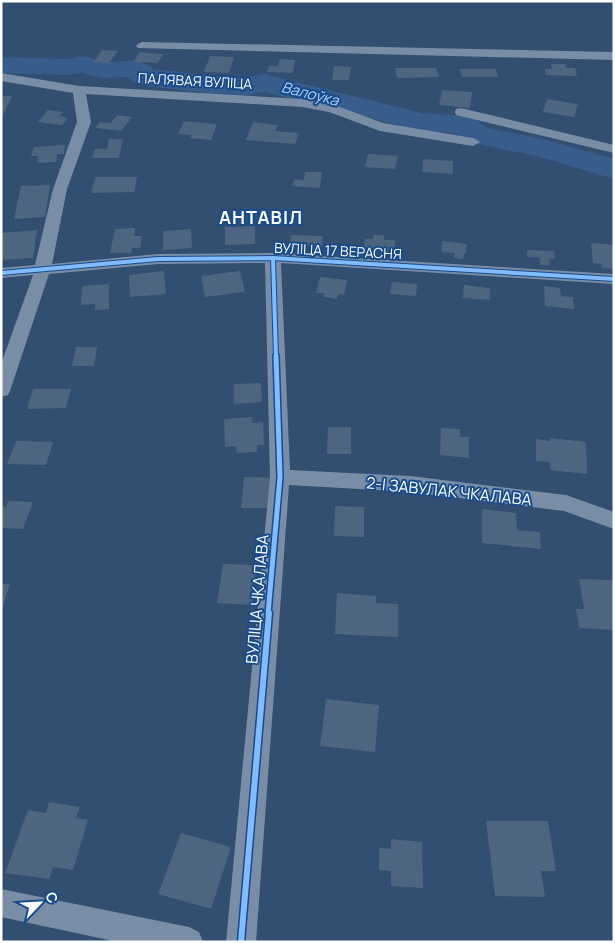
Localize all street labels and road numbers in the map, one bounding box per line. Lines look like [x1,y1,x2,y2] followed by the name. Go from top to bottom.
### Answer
[137,68,253,93] street label: ПАЛЯВАЯ ВУЛІЦА
[274,238,402,263] street label: ВУЛІЦА 17 ВЕРАСНЯ
[365,471,533,511] street label: 2-І ЗАВУЛАК ЧКАЛАВА
[240,533,274,665] street label: ВУЛІЦА ЧКАЛАВА

